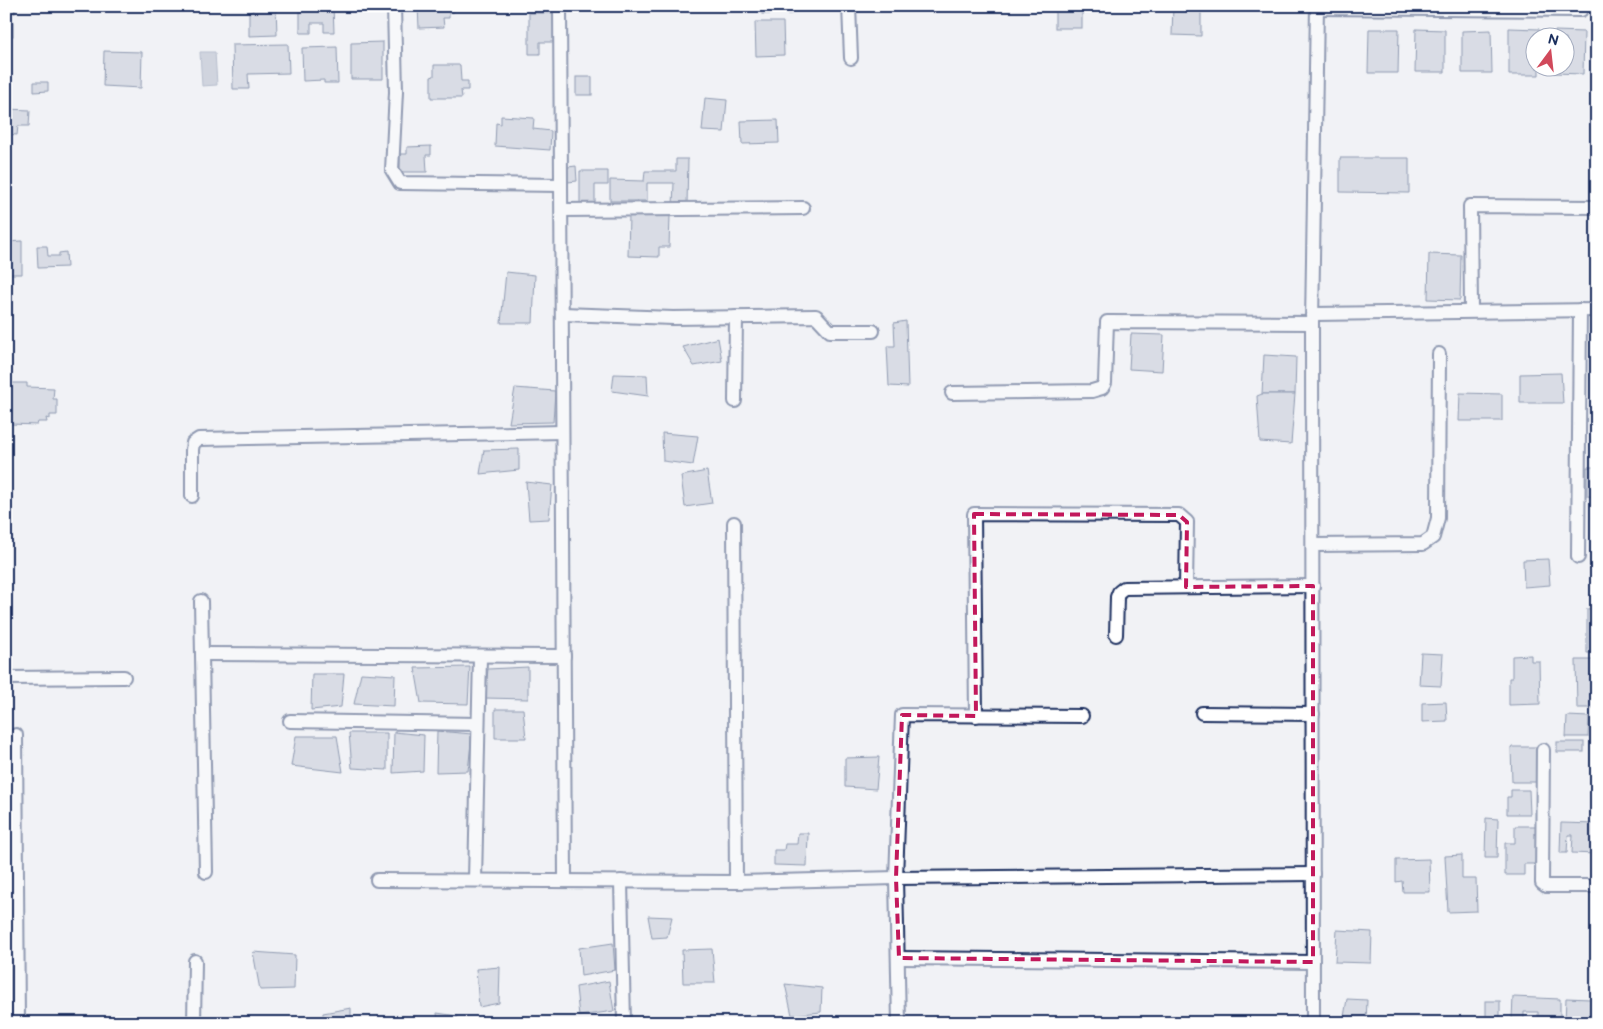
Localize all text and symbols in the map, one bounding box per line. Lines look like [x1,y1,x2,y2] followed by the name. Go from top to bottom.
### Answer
[1526,28,1576,78] north arrow
[1546,30,1561,49] text: N

